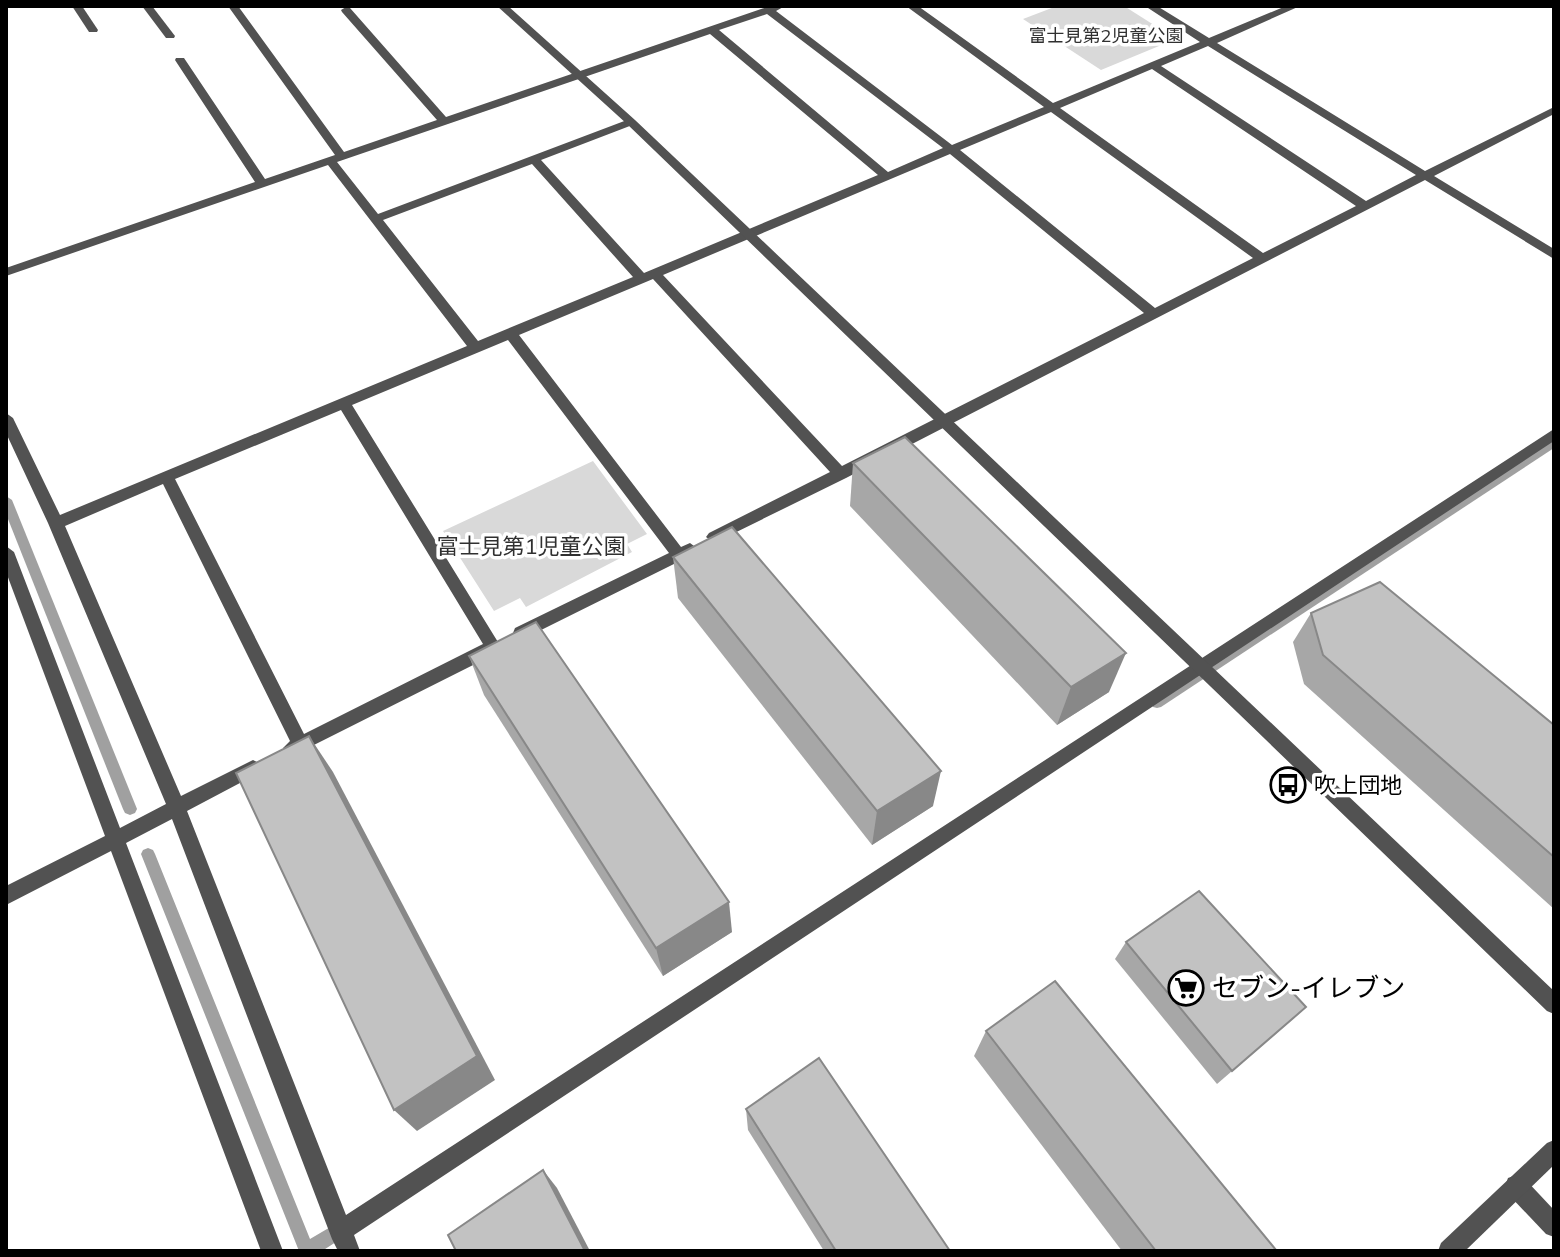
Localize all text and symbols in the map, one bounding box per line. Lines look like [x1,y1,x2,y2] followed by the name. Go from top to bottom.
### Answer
[1029,24,1183,47] park label: 富士見第2児童公園
[436,532,626,560] park label: 富士見第1児童公園
[1269,766,1307,804] bus stop icon: 吹上団地
[1314,771,1402,799] place label: 吹上団地
[1167,969,1205,1007] supermarket icon: セブン-イレブン
[1212,971,1405,1004] place label: セブン-イレブン

